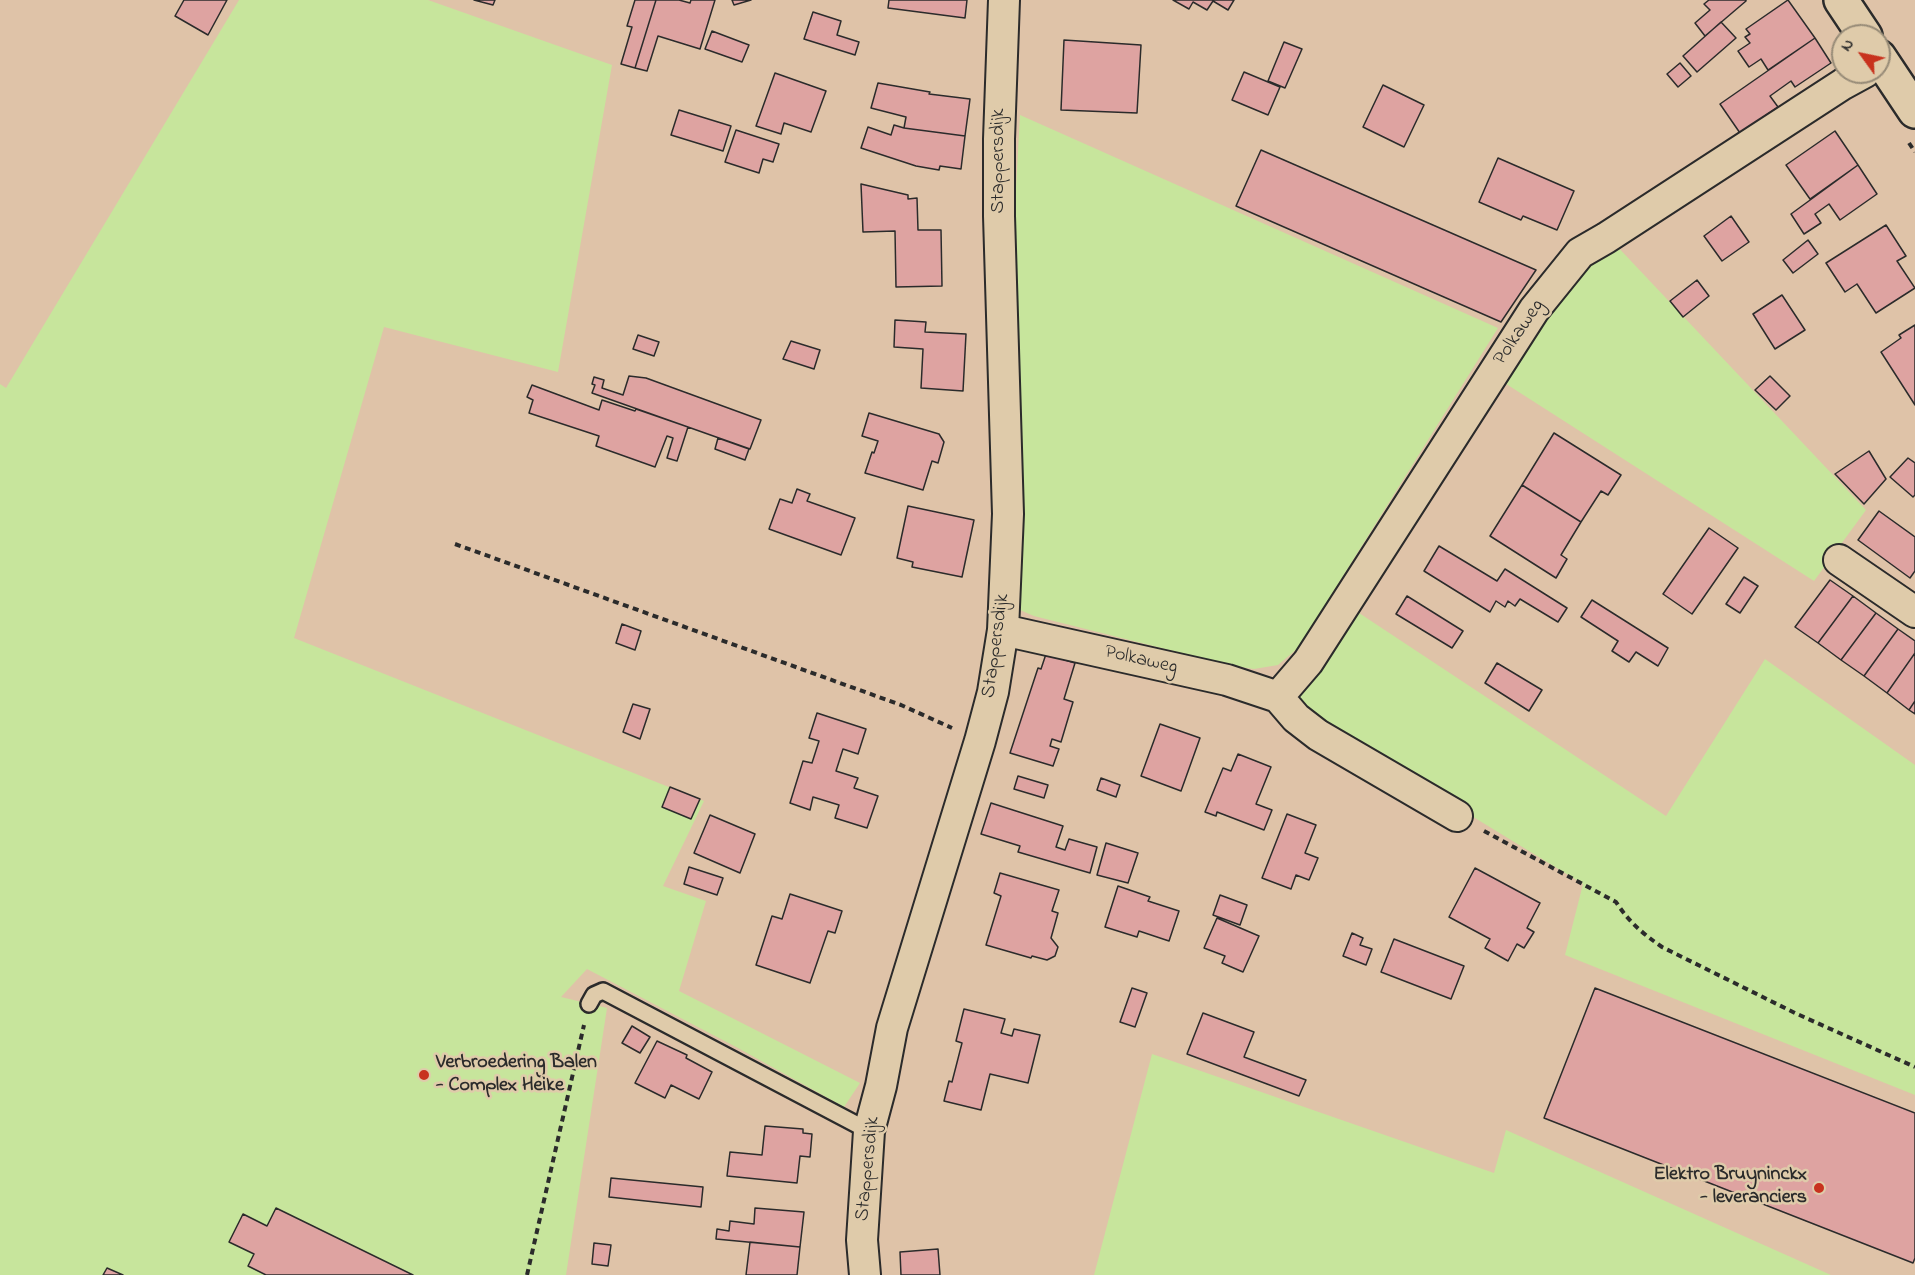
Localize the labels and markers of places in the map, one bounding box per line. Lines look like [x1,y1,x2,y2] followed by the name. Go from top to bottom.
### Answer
[436,1052,597,1099] place label: Verbroedering Balen - Complex Heike
[417,1068,431,1082] marker: Verbroedering Balen - Complex Heike
[1653,1164,1807,1211] place label: Elektro Bruyninckx - leveranciers
[1812,1181,1826,1195] marker: Elektro Bruyninckx - leveranciers

